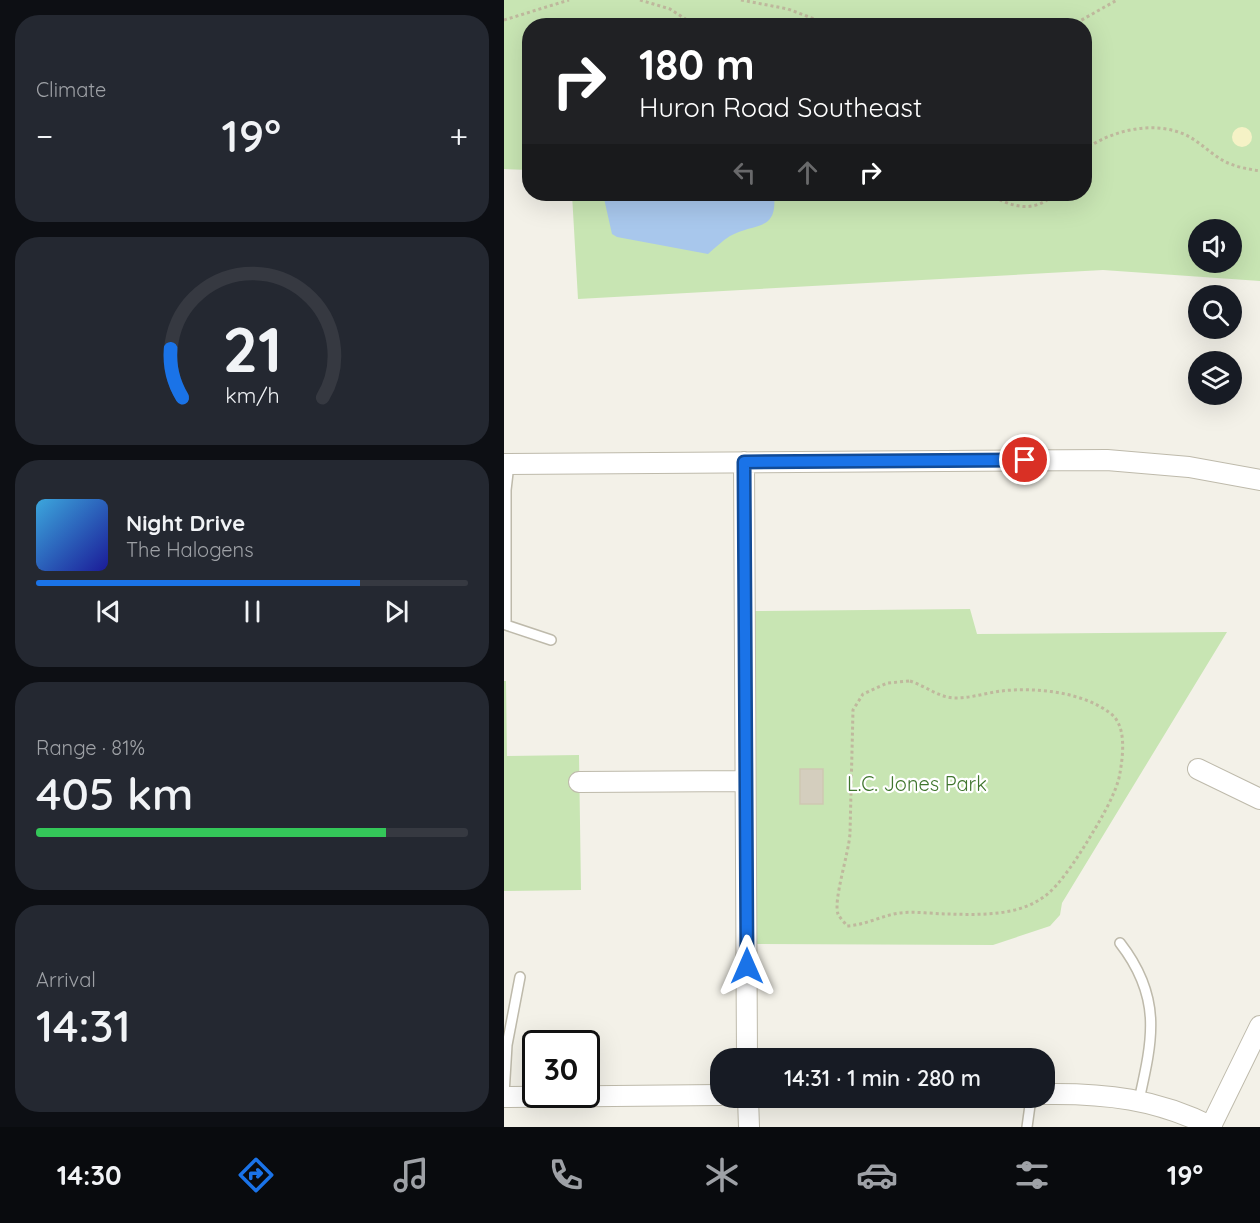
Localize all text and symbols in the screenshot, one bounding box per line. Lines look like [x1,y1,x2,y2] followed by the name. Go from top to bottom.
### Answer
[639,38,755,91] text: 180 m
[540,42,618,120] icon: right
[36,77,106,102] text: Climate
[639,90,922,124] text: Huron Road Southeast
[222,107,281,163] text: 19°
[36,115,53,156] text: −
[449,115,468,156] text: +
[728,156,761,189] icon: left
[791,156,824,189] icon: ahead
[854,156,887,189] icon: right
[1188,219,1242,405] map controls
[1188,219,1242,273] button: sound
[1188,285,1242,339] button: search
[222,310,282,388] text: 21
[1188,351,1242,405] button: layers
[225,383,279,409] text: km/h
[999,434,1050,485] pin
[1008,443,1041,476] icon: arrive
[126,509,245,537] text: Night Drive
[126,537,254,562] text: The Halogens
[92,595,125,628] icon: previous
[236,595,269,628] icon: pause
[380,595,413,628] icon: next
[36,735,145,760] text: Range · 81%
[36,765,193,821] text: 405 km
[847,771,987,796] park label: L.C. Jones Park
[715,934,779,998] position arrow
[36,967,96,992] text: Arrival
[36,997,131,1053] text: 14:31
[522,1030,600,1108] speed limit sign: 30
[784,1064,981,1092] text: 14:31 · 1 min · 280 m
[235,1154,277,1196] icon: directions
[390,1154,432,1196] icon: music
[545,1154,587,1196] icon: phone
[701,1154,743,1196] icon: climate
[856,1154,898,1196] icon: car
[1011,1154,1053,1196] icon: filters
[57,1158,121,1192] text: 14:30
[1167,1158,1203,1192] text: 19°

